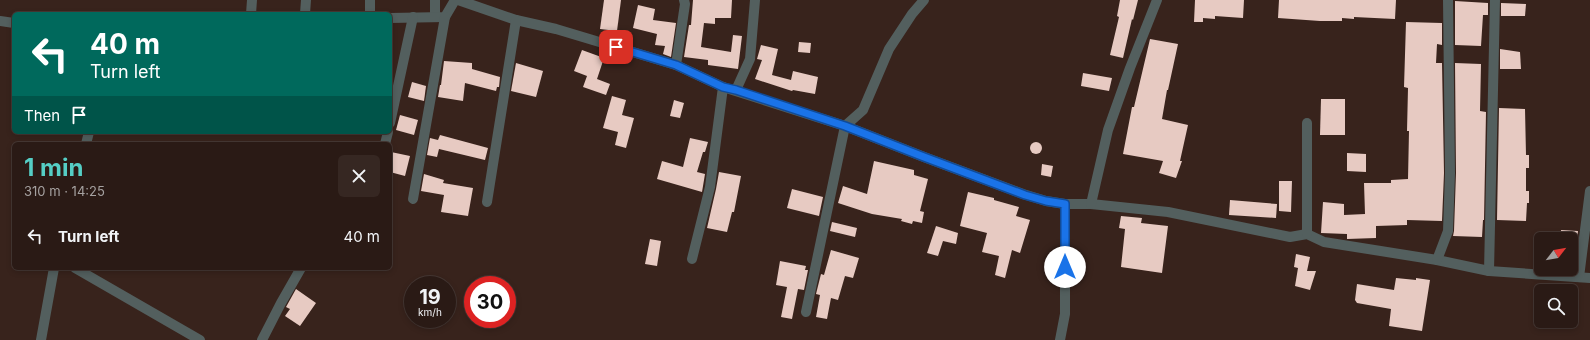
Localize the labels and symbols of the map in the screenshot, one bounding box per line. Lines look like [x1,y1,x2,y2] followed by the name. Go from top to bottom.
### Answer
[599,30,633,64] pin
[1534,232,1578,276] north arrow
[1044,246,1086,288] position arrow
[464,276,516,328] speed limit sign: 30

